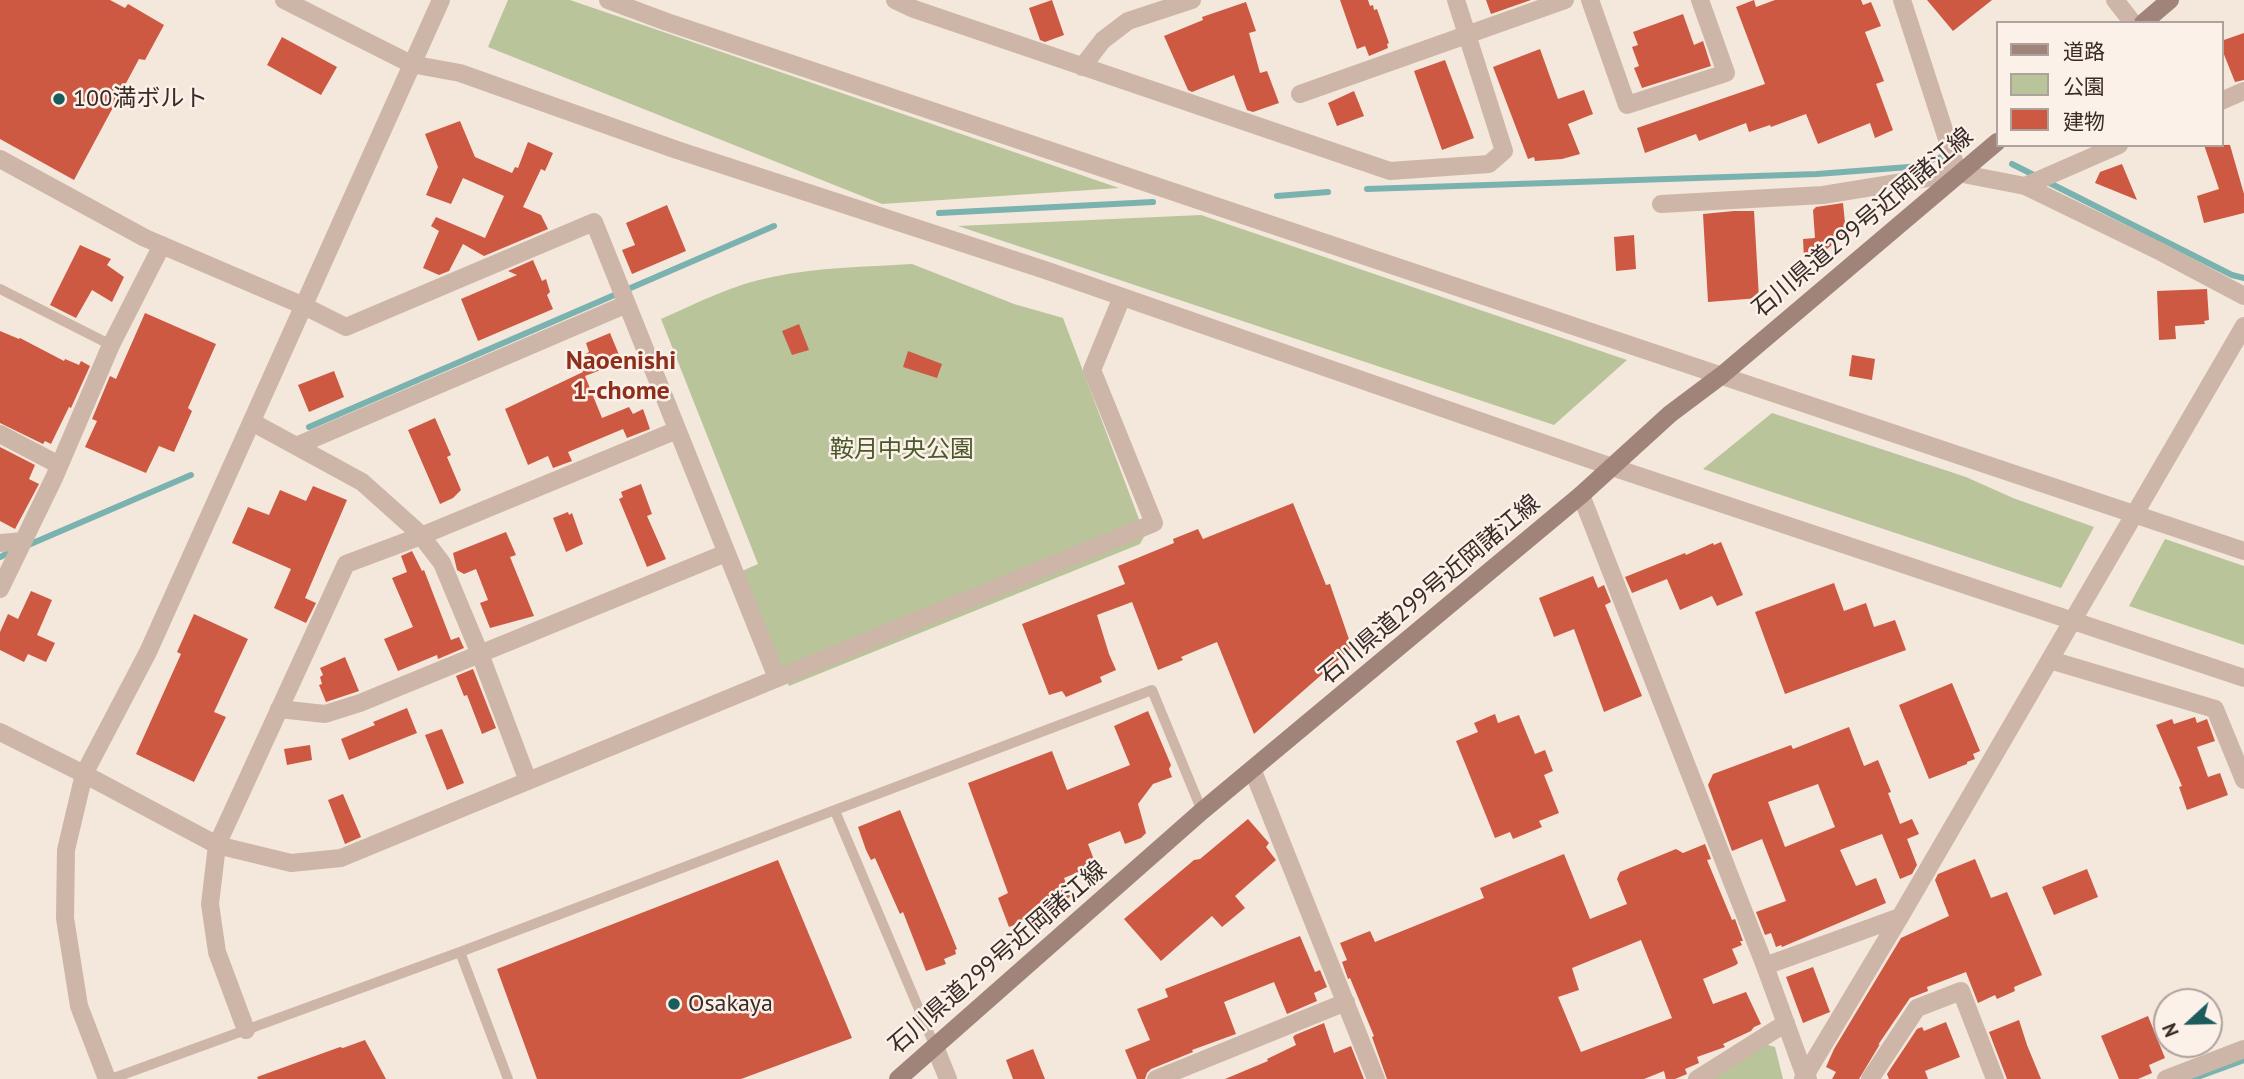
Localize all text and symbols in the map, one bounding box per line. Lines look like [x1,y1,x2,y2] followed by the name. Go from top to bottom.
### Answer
[1996,21,2223,147] legend
[2063,38,2105,65] text: 道路
[2063,73,2105,100] text: 公園
[73,85,208,113] place label: 100満ボルト
[51,91,67,107] marker: 100満ボルト
[2063,108,2105,135] text: 建物
[1747,122,1979,324] street label: 石川県道299号近岡諸江線
[566,346,676,408] district label: Naoenishi 1-chome
[830,436,974,464] park label: 鞍月中央公園
[1314,489,1546,691] street label: 石川県道299号近岡諸江線
[883,856,1113,1060] street label: 石川県道299号近岡諸江線
[2153,988,2223,1058] north arrow
[688,990,773,1018] place label: Osakaya
[666,996,682,1012] marker: Osakaya
[2157,1020,2184,1040] text: N

